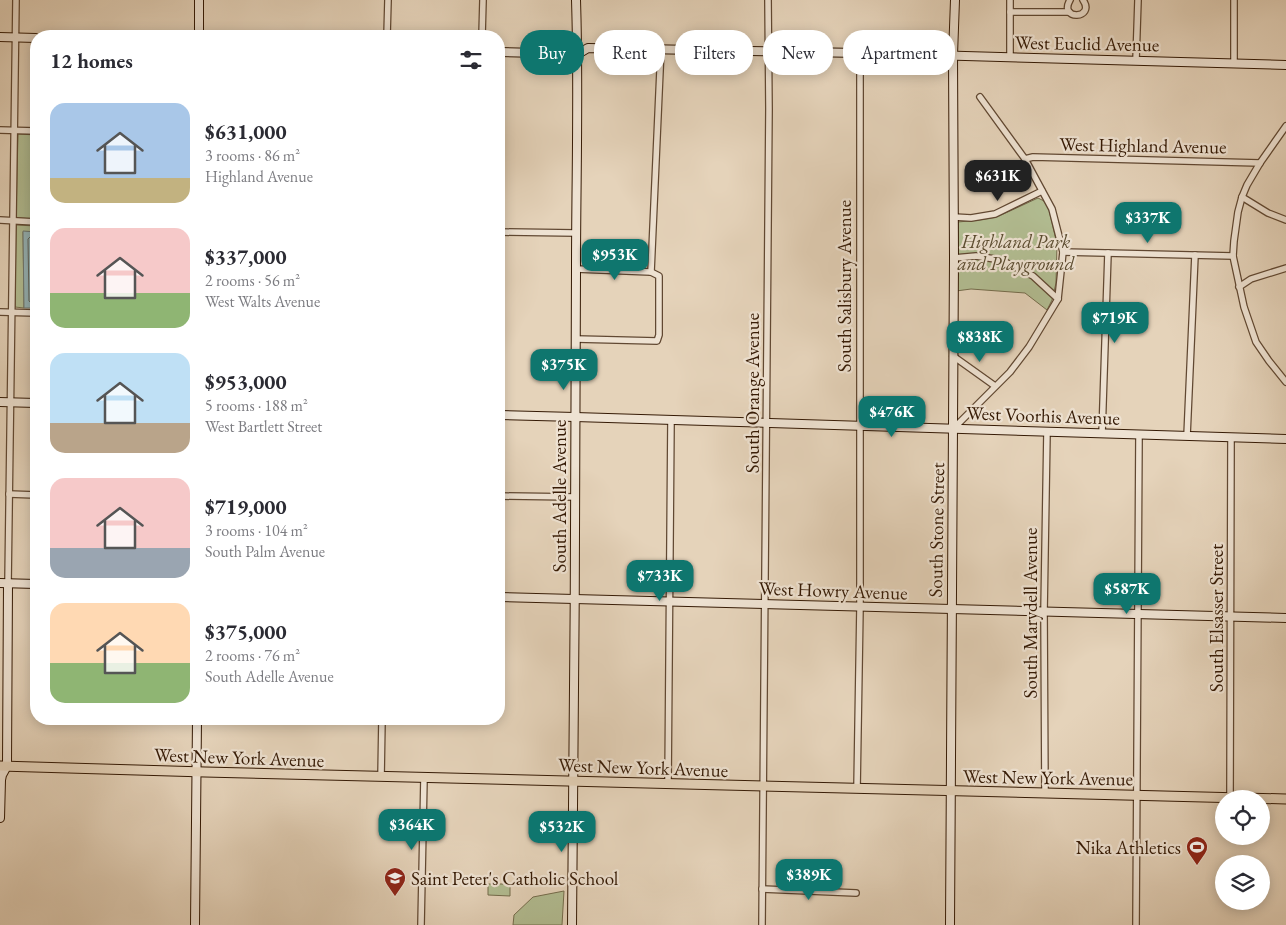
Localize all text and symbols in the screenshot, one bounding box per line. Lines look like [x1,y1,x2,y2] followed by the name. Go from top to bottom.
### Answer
[520,30,584,75] chip: Buy
[594,30,665,75] chip: Rent
[675,30,753,75] chip: Filters
[763,30,833,75] chip: New
[843,30,955,75] chip: Apartment
[1015,30,1159,57] street label: West Euclid Avenue
[457,46,485,74] icon: filters
[50,47,133,74] text: 12 homes
[205,118,287,145] text: $631,000
[90,123,150,183] icon: home
[1059,132,1227,159] street label: West Highland Avenue
[205,145,300,166] text: 3 rooms · 86 m²
[963,160,1033,202] pin: $631K
[976,165,1020,186] text: $631K
[205,166,313,187] text: Highland Avenue
[832,200,857,372] street label: South Salisbury Avenue
[1113,202,1183,244] pin: $337K
[1126,207,1170,228] text: $337K
[957,229,1075,276] park label: Highland Park and Playground
[580,238,650,281] pin: $953K
[205,243,287,270] text: $337,000
[593,244,637,265] text: $953K
[90,248,150,308] icon: home
[205,270,300,291] text: 2 rooms · 56 m²
[205,291,320,312] text: West Walts Avenue
[1080,302,1150,344] pin: $719K
[1093,307,1137,328] text: $719K
[740,313,765,473] street label: South Orange Avenue
[945,320,1015,363] pin: $838K
[958,326,1002,347] text: $838K
[529,348,599,391] pin: $375K
[542,354,586,375] text: $375K
[205,368,287,395] text: $953,000
[90,373,150,433] icon: home
[205,395,308,416] text: 5 rooms · 188 m²
[857,396,927,438] pin: $476K
[966,400,1120,431] street label: West Voorhis Avenue
[870,401,914,422] text: $476K
[205,416,322,437] text: West Bartlett Street
[547,420,572,572] street label: South Adelle Avenue
[923,462,950,598] street label: South Stone Street
[205,493,287,520] text: $719,000
[90,498,150,558] icon: home
[205,520,308,541] text: 3 rooms · 104 m²
[1018,528,1043,698] street label: South Marydell Avenue
[205,541,325,562] text: South Palm Avenue
[1204,544,1229,692] street label: South Elsasser Street
[625,560,695,602] pin: $733K
[638,565,682,586] text: $733K
[1092,572,1162,615] pin: $587K
[758,575,908,606] street label: West Howry Avenue
[1105,578,1149,599] text: $587K
[205,618,287,645] text: $375,000
[90,623,150,683] icon: home
[205,645,300,666] text: 2 rooms · 76 m²
[205,666,334,687] text: South Adelle Avenue
[154,742,324,773] street label: West New York Avenue
[558,752,728,783] street label: West New York Avenue
[963,764,1133,791] street label: West New York Avenue
[1215,790,1270,910] map controls
[1215,790,1270,845] button: locate
[377,808,447,851] pin: $364K
[527,810,597,853] pin: $532K
[390,814,434,835] text: $364K
[540,816,584,837] text: $532K
[1076,835,1181,860] place label: Nika Athletics
[1185,835,1209,866] sports icon: Nika Athletics
[1215,855,1270,910] button: layers
[774,858,844,901] pin: $389K
[787,864,831,885] text: $389K
[383,866,407,897] school or university icon: Saint Peter's Catholic School
[411,866,619,891] place label: Saint Peter's Catholic School

